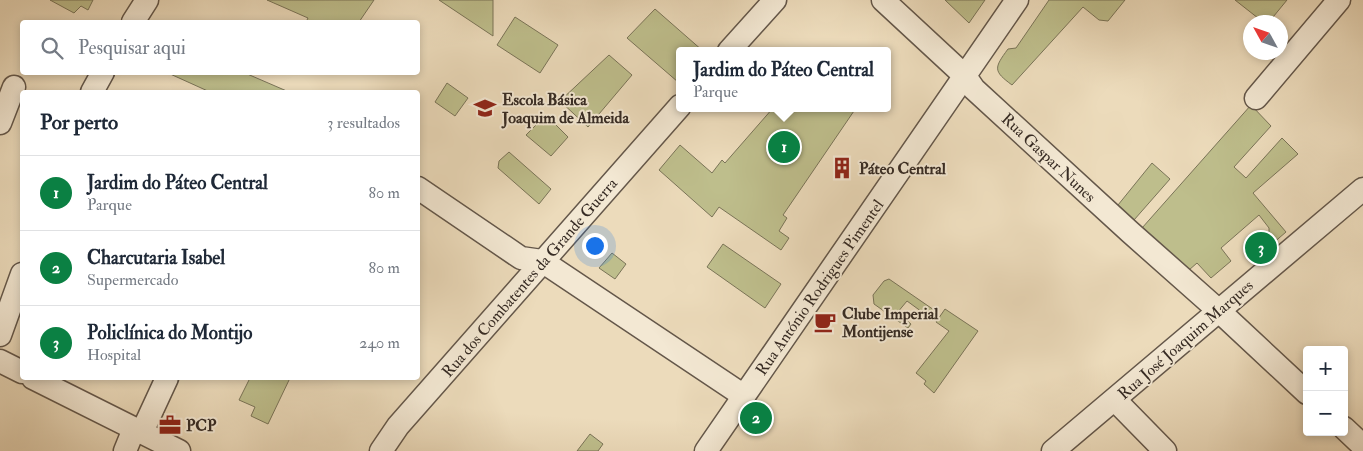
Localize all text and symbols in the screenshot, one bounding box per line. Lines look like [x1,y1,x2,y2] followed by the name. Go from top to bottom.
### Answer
[1243,15,1288,60] north arrow
[20,20,420,75] search box
[38,34,66,62] icon: search
[78,36,186,60] text: Pesquisar aqui
[676,47,891,112] popup
[693,58,874,82] text: Jardim do Páteo Central
[693,82,738,102] text: Parque
[501,90,629,129] place label: Escola Básica Joaquim de Almeida
[472,95,498,121] school or university icon: Escola Básica Joaquim de Almeida
[40,109,118,136] text: Por perto
[996,109,1100,207] street label: Rua Gaspar Nunes
[327,113,400,133] text: 3 resultados
[768,128,800,166] pin: 1
[829,155,855,181] building icon: Páteo Central
[859,159,947,179] place label: Páteo Central
[87,171,268,195] text: Jardim do Páteo Central
[438,174,622,381] street label: Rua dos Combatentes da Grande Guerra
[53,183,59,203] text: 1
[369,183,400,203] text: 80 m
[87,195,132,215] text: Parque
[751,196,888,379] street label: Rua António Rodrigues Pimentel
[1245,229,1277,267] pin: 3
[582,233,608,259] your location
[87,246,225,270] text: Charcutaria Isabel
[52,258,60,278] text: 2
[369,258,400,278] text: 80 m
[87,270,178,290] text: Supermercado
[1114,276,1258,405] street label: Rua José Joaquim Marques
[841,304,939,342] place label: Clube Imperial Montijense
[812,309,838,335] cafe icon: Clube Imperial Montijense
[87,321,252,345] text: Policlínica do Montijo
[53,333,59,353] text: 3
[359,333,400,353] text: 240 m
[87,345,141,365] text: Hospital
[1303,346,1348,436] map controls
[1303,346,1348,391] button: +
[1303,391,1348,436] button: −
[740,399,772,437] pin: 2
[157,412,183,438] office icon: PCP
[186,416,217,436] place label: PCP

